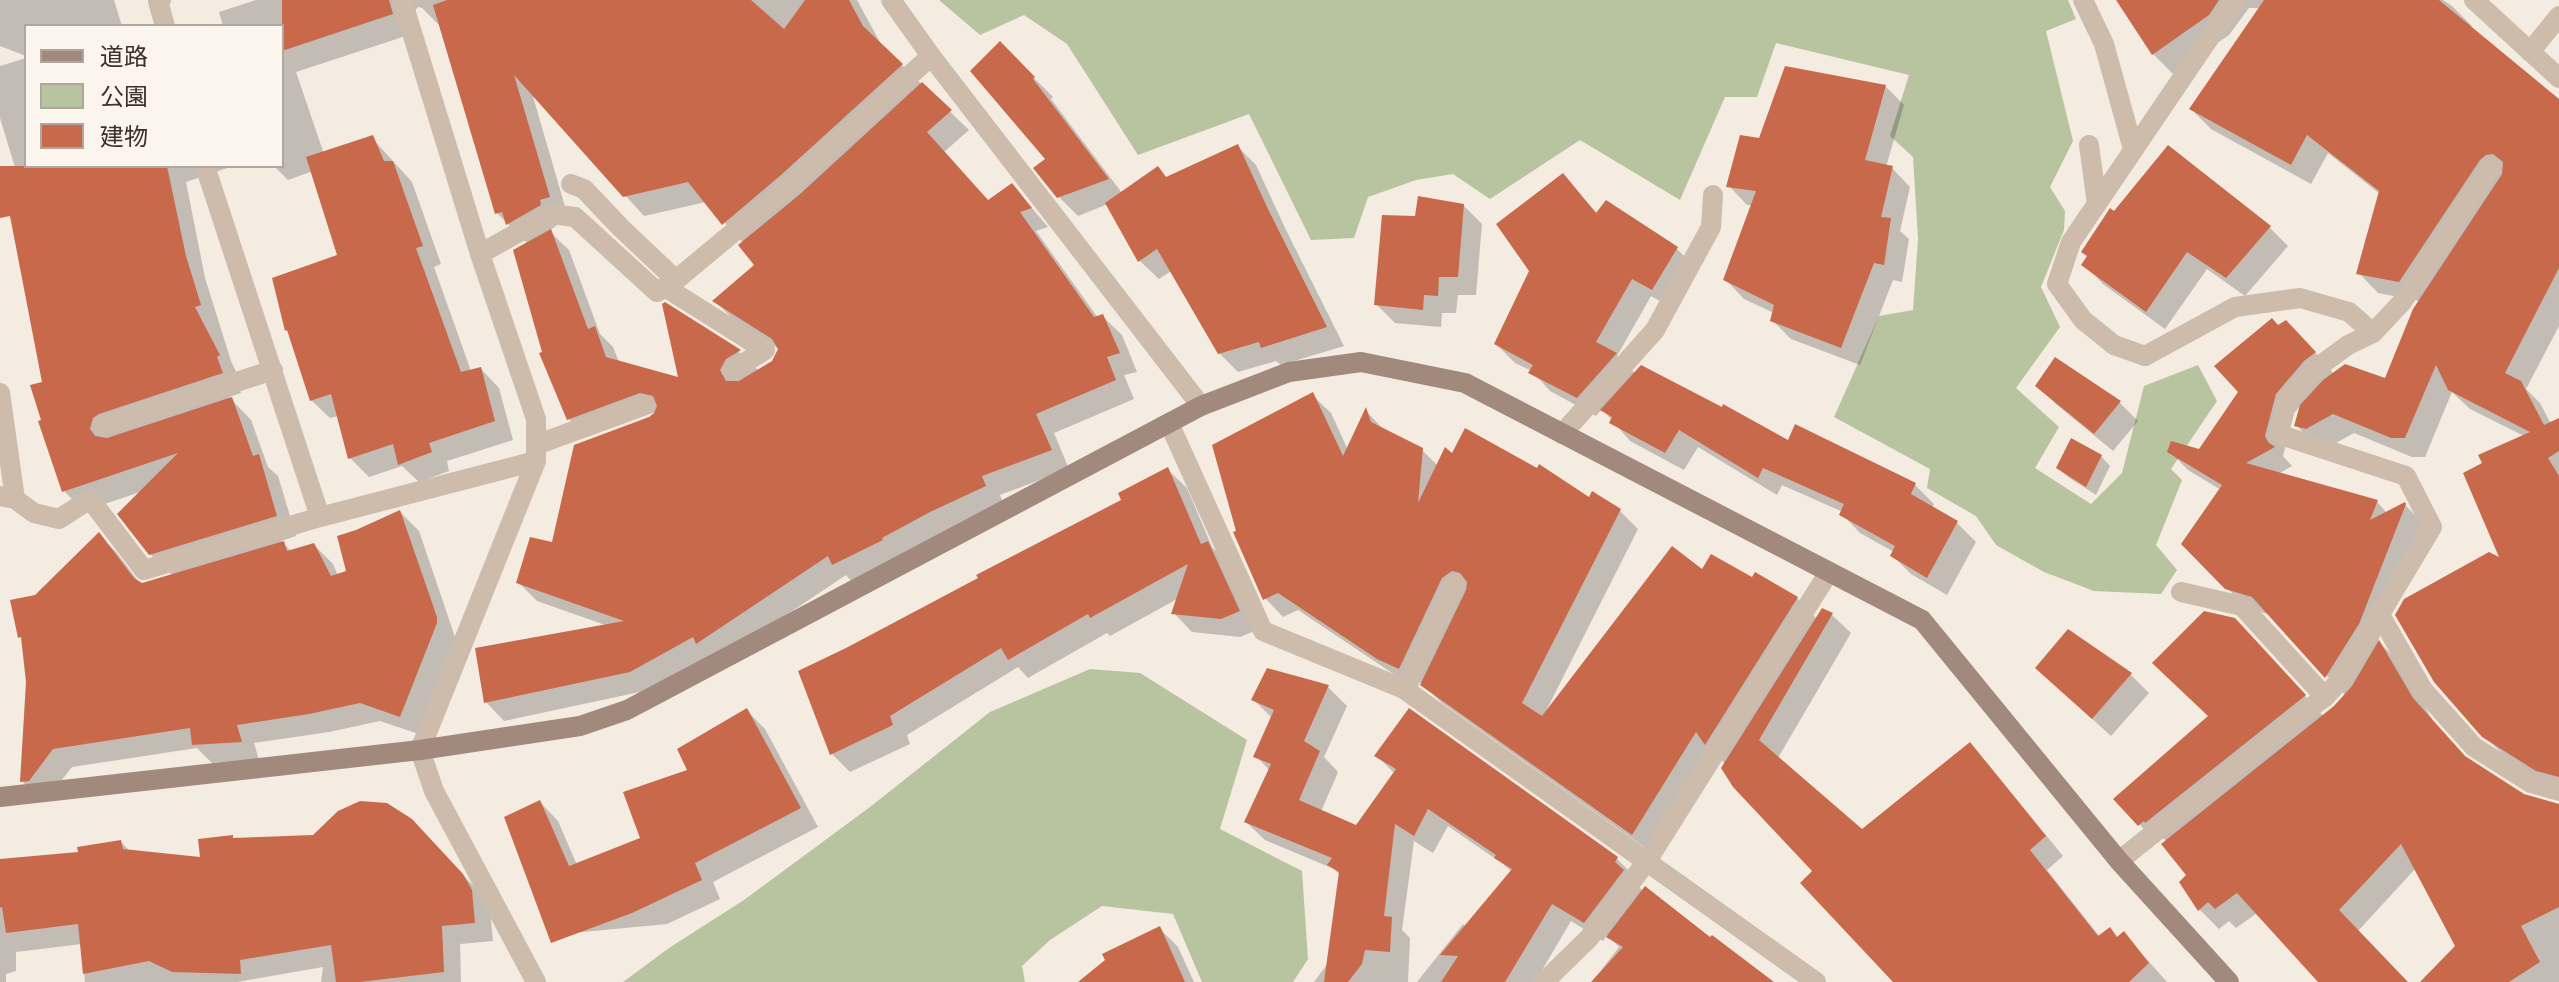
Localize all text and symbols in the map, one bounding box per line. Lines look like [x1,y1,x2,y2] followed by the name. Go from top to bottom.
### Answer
[24,24,284,168] legend
[100,40,148,75] text: 道路
[100,80,148,115] text: 公園
[100,120,148,155] text: 建物

